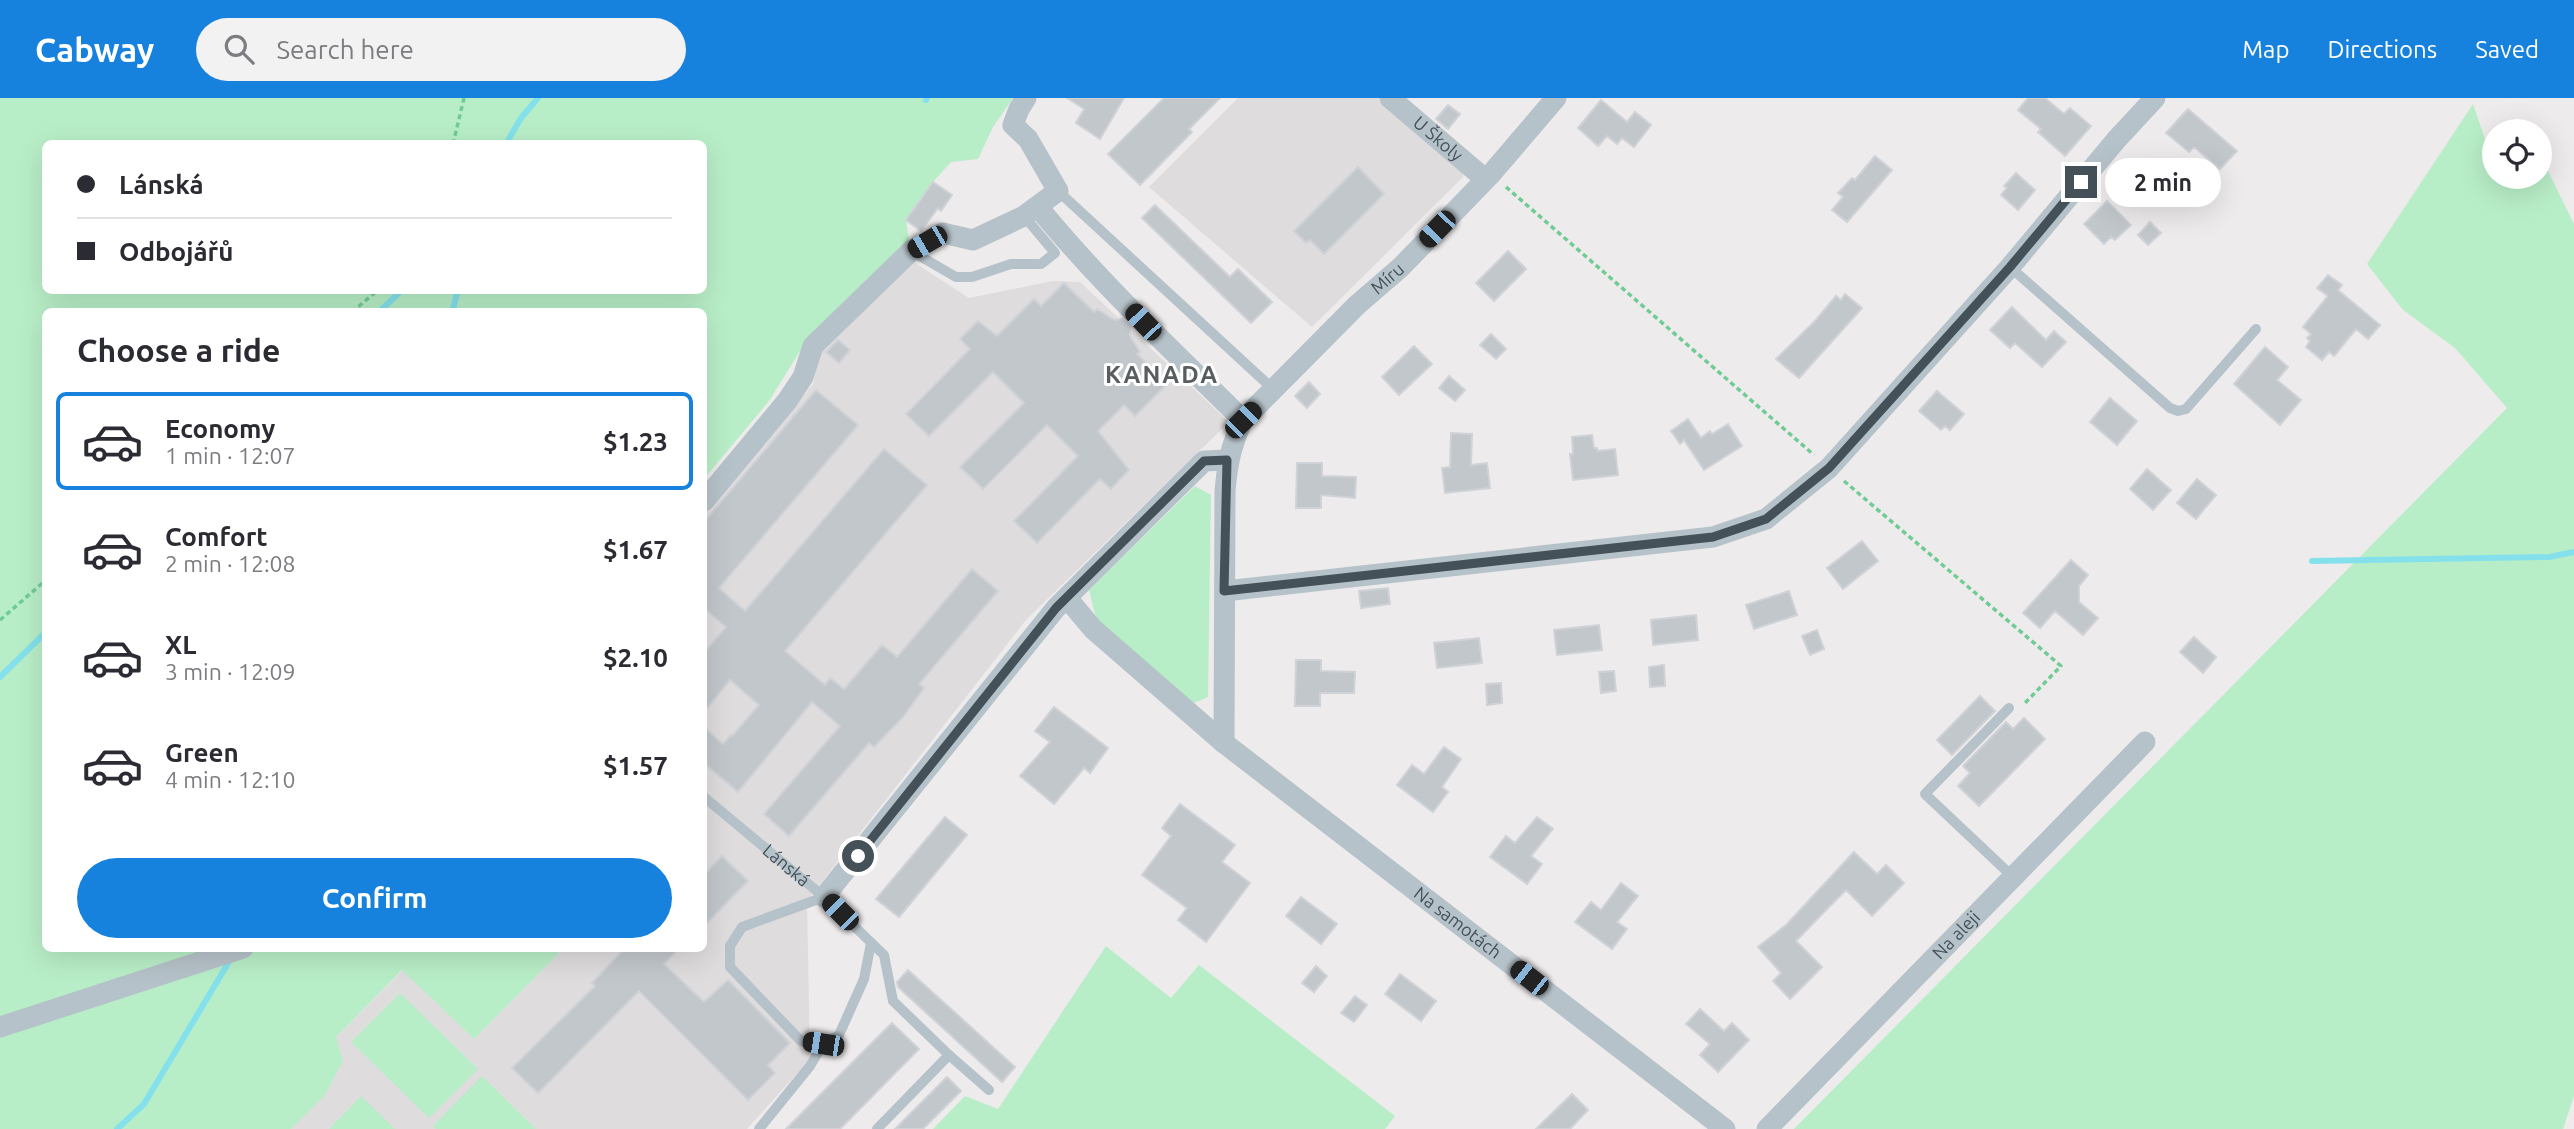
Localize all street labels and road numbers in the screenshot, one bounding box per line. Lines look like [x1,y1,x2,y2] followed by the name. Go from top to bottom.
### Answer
[1410,112,1468,165] street label: U Školy
[1366,258,1407,298] street label: Míru
[759,839,814,890] street label: Lánská
[1411,882,1506,962] street label: Na samotách
[1928,906,1983,962] street label: Na aleji

